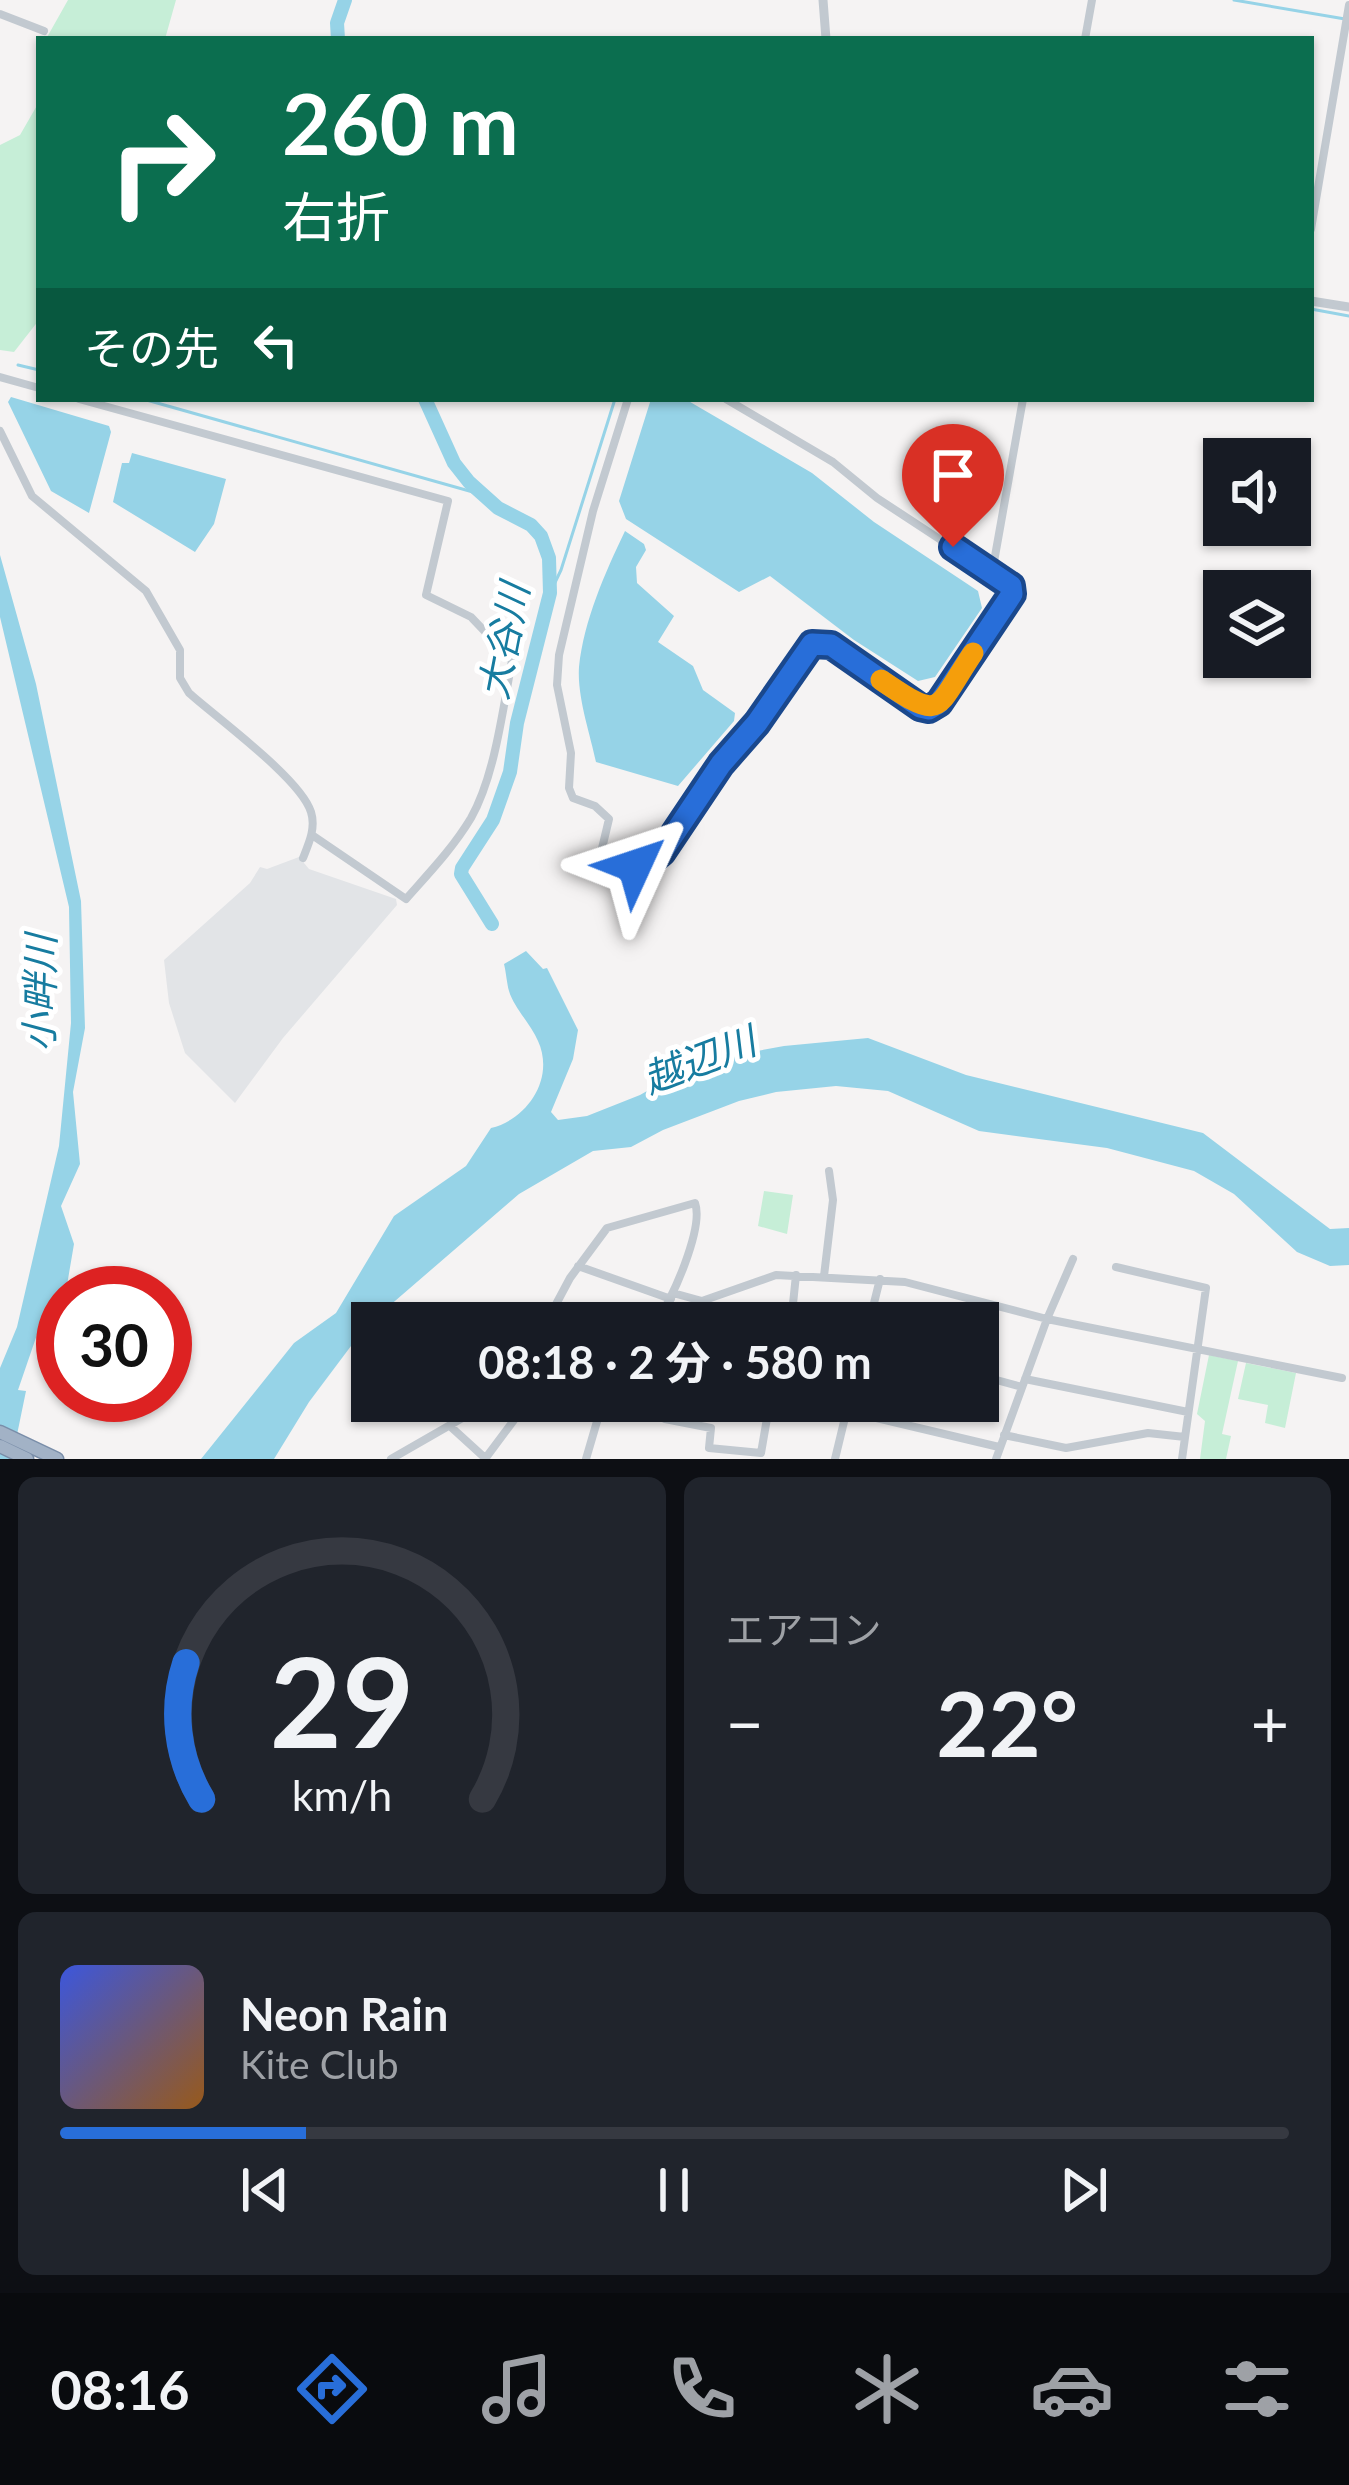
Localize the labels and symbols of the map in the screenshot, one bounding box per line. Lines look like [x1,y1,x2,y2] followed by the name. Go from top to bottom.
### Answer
[902,424,1004,547] pin
[469,575,538,703] water label: 大谷川
[572,803,698,929] position arrow
[15,930,63,1052] water label: 小畔川
[636,1015,766,1101] water label: 越辺川
[36,1266,192,1422] speed limit sign: 30

